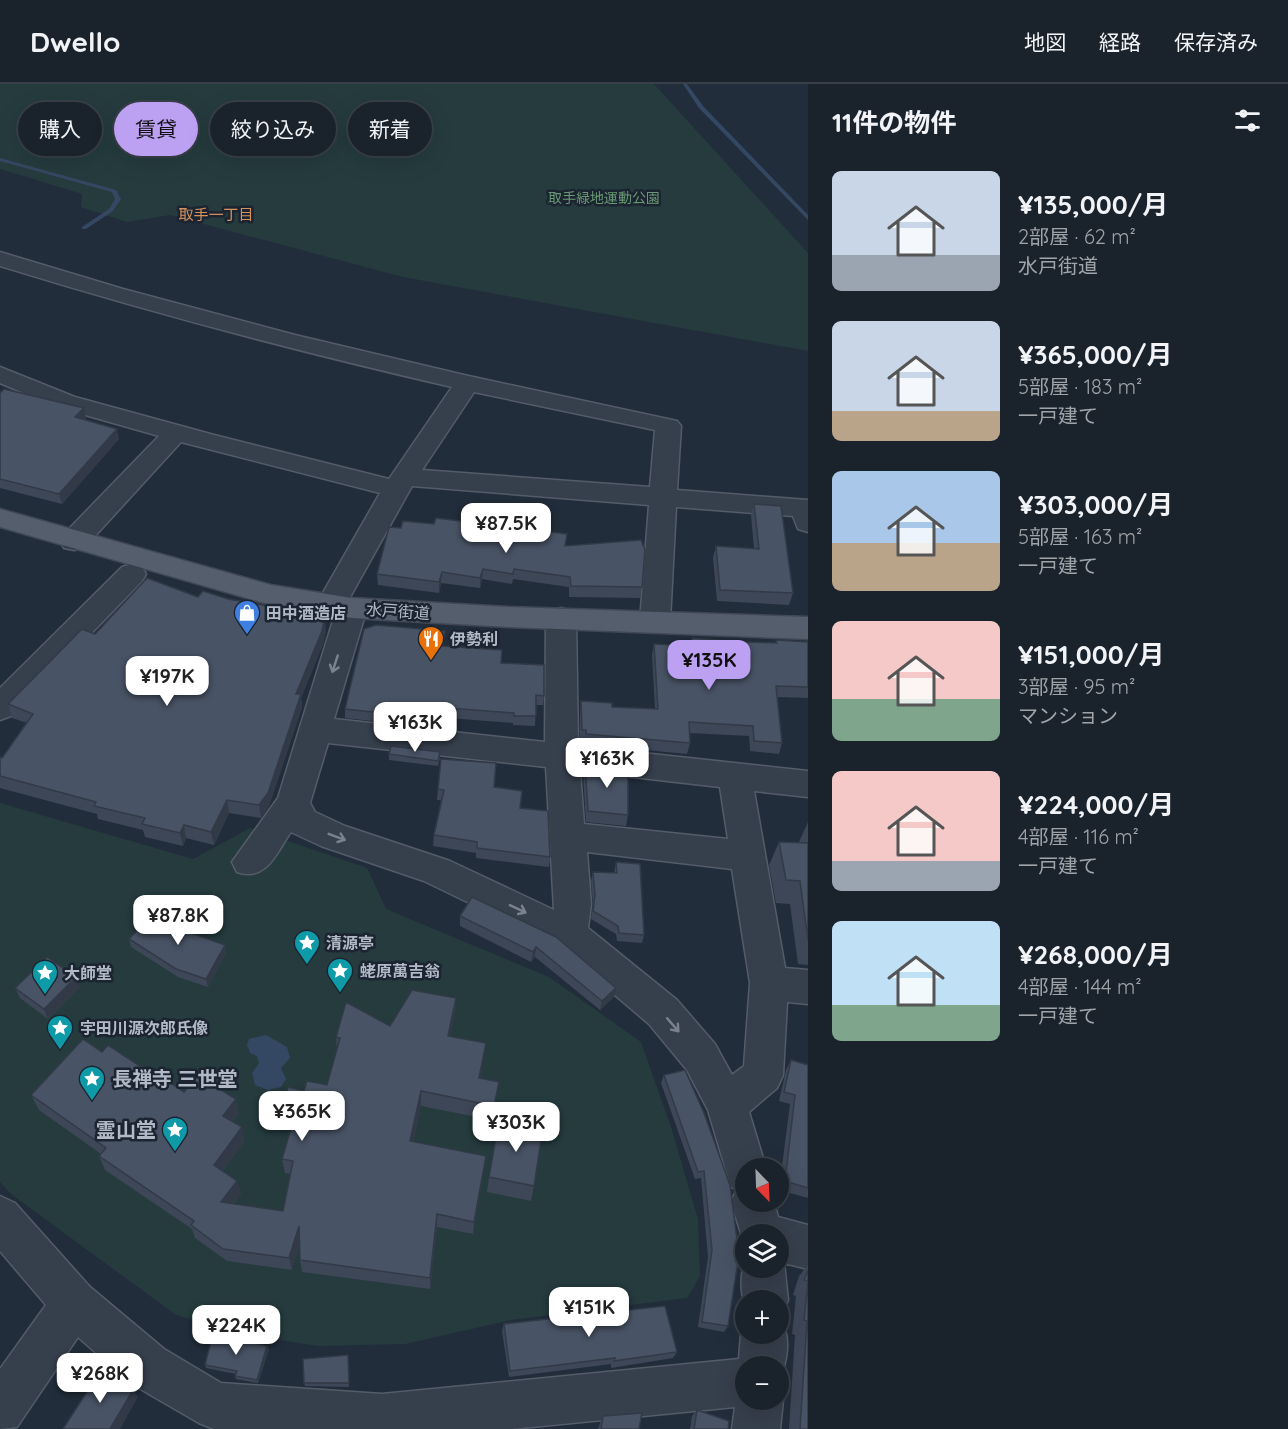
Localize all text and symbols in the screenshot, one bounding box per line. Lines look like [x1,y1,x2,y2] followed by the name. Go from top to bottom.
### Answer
[30,24,120,59] text: Dwello
[1024,29,1066,55] text: 地図
[1099,29,1141,55] text: 経路
[1174,29,1258,55] text: 保存済み
[18,102,102,156] chip: 購入
[114,102,198,156] chip: 賃貸
[210,102,336,156] chip: 絞り込み
[348,102,432,156] chip: 新着
[1231,104,1264,137] icon: filters
[832,106,956,139] text: 11件の物件
[1018,188,1168,221] text: ¥135,000/月
[548,189,660,207] park label: 取手緑地運動公園
[880,195,952,267] icon: home
[178,205,254,224] district label: 取手一丁目
[1018,224,1136,249] text: 2部屋 · 62 m²
[1018,253,1098,278] text: 水戸街道
[1018,338,1173,371] text: ¥365,000/月
[880,345,952,417] icon: home
[1018,374,1142,399] text: 5部屋 · 183 m²
[1018,403,1098,428] text: 一戸建て
[1018,488,1173,521] text: ¥303,000/月
[880,495,952,567] icon: home
[457,503,555,554] pin: ¥87.5K
[475,510,537,535] text: ¥87.5K
[1018,524,1142,549] text: 5部屋 · 163 m²
[1018,553,1098,578] text: 一戸建て
[232,598,262,636] shop icon: 田中酒造店
[365,599,431,623] street label: 水戸街道
[266,603,346,623] place label: 田中酒造店
[416,624,446,662] restaurant icon: 伊勢利
[449,629,498,649] place label: 伊勢利
[1018,638,1165,671] text: ¥151,000/月
[667,640,751,691] pin: ¥135K
[880,645,952,717] icon: home
[681,647,737,672] text: ¥135K
[329,654,340,673] one-way arrow
[125,656,209,707] pin: ¥197K
[140,663,194,688] text: ¥197K
[1018,674,1135,699] text: 3部屋 · 95 m²
[373,702,457,753] pin: ¥163K
[1018,703,1118,728] text: マンション
[388,709,442,734] text: ¥163K
[565,738,649,789] pin: ¥163K
[580,745,634,770] text: ¥163K
[1018,788,1174,821] text: ¥224,000/月
[880,795,952,867] icon: home
[1018,824,1139,849] text: 4部屋 · 116 m²
[327,832,346,843] one-way arrow
[1018,853,1098,878] text: 一戸建て
[129,895,227,946] pin: ¥87.8K
[147,902,209,927] text: ¥87.8K
[508,904,526,916] one-way arrow
[292,928,322,966] place icon: 清源亭
[326,933,374,953] place label: 清源亭
[1018,938,1173,971] text: ¥268,000/月
[880,945,952,1017] icon: home
[325,956,355,994] place icon: 蛯原萬吉翁
[30,958,60,996] place icon: 大師堂
[360,961,440,981] place label: 蛯原萬吉翁
[64,963,112,983] place label: 大師堂
[1018,974,1142,999] text: 4部屋 · 144 m²
[1018,1003,1098,1028] text: 一戸建て
[45,1013,75,1051] place icon: 宇田川源次郎氏像
[666,1017,680,1032] one-way arrow
[80,1018,208,1038] place label: 宇田川源次郎氏像
[77,1064,107,1102] place icon: 長禅寺 三世堂
[112,1066,238,1091] place label: 長禅寺 三世堂
[260,1091,344,1142] pin: ¥365K
[273,1098,331,1123] text: ¥365K
[474,1102,558,1153] pin: ¥303K
[487,1109,545,1134] text: ¥303K
[160,1115,190,1153] place icon: 霊山堂
[96,1117,156,1142] place label: 霊山堂
[735,1158,789,1212] north arrow
[735,1158,789,1410] map controls
[735,1224,789,1278] button: layers
[547,1287,631,1338] pin: ¥151K
[735,1290,789,1344] button: +
[563,1294,615,1319] text: ¥151K
[194,1305,278,1356] pin: ¥224K
[206,1312,266,1337] text: ¥224K
[58,1353,142,1404] pin: ¥268K
[735,1356,789,1410] button: −
[71,1360,129,1385] text: ¥268K

